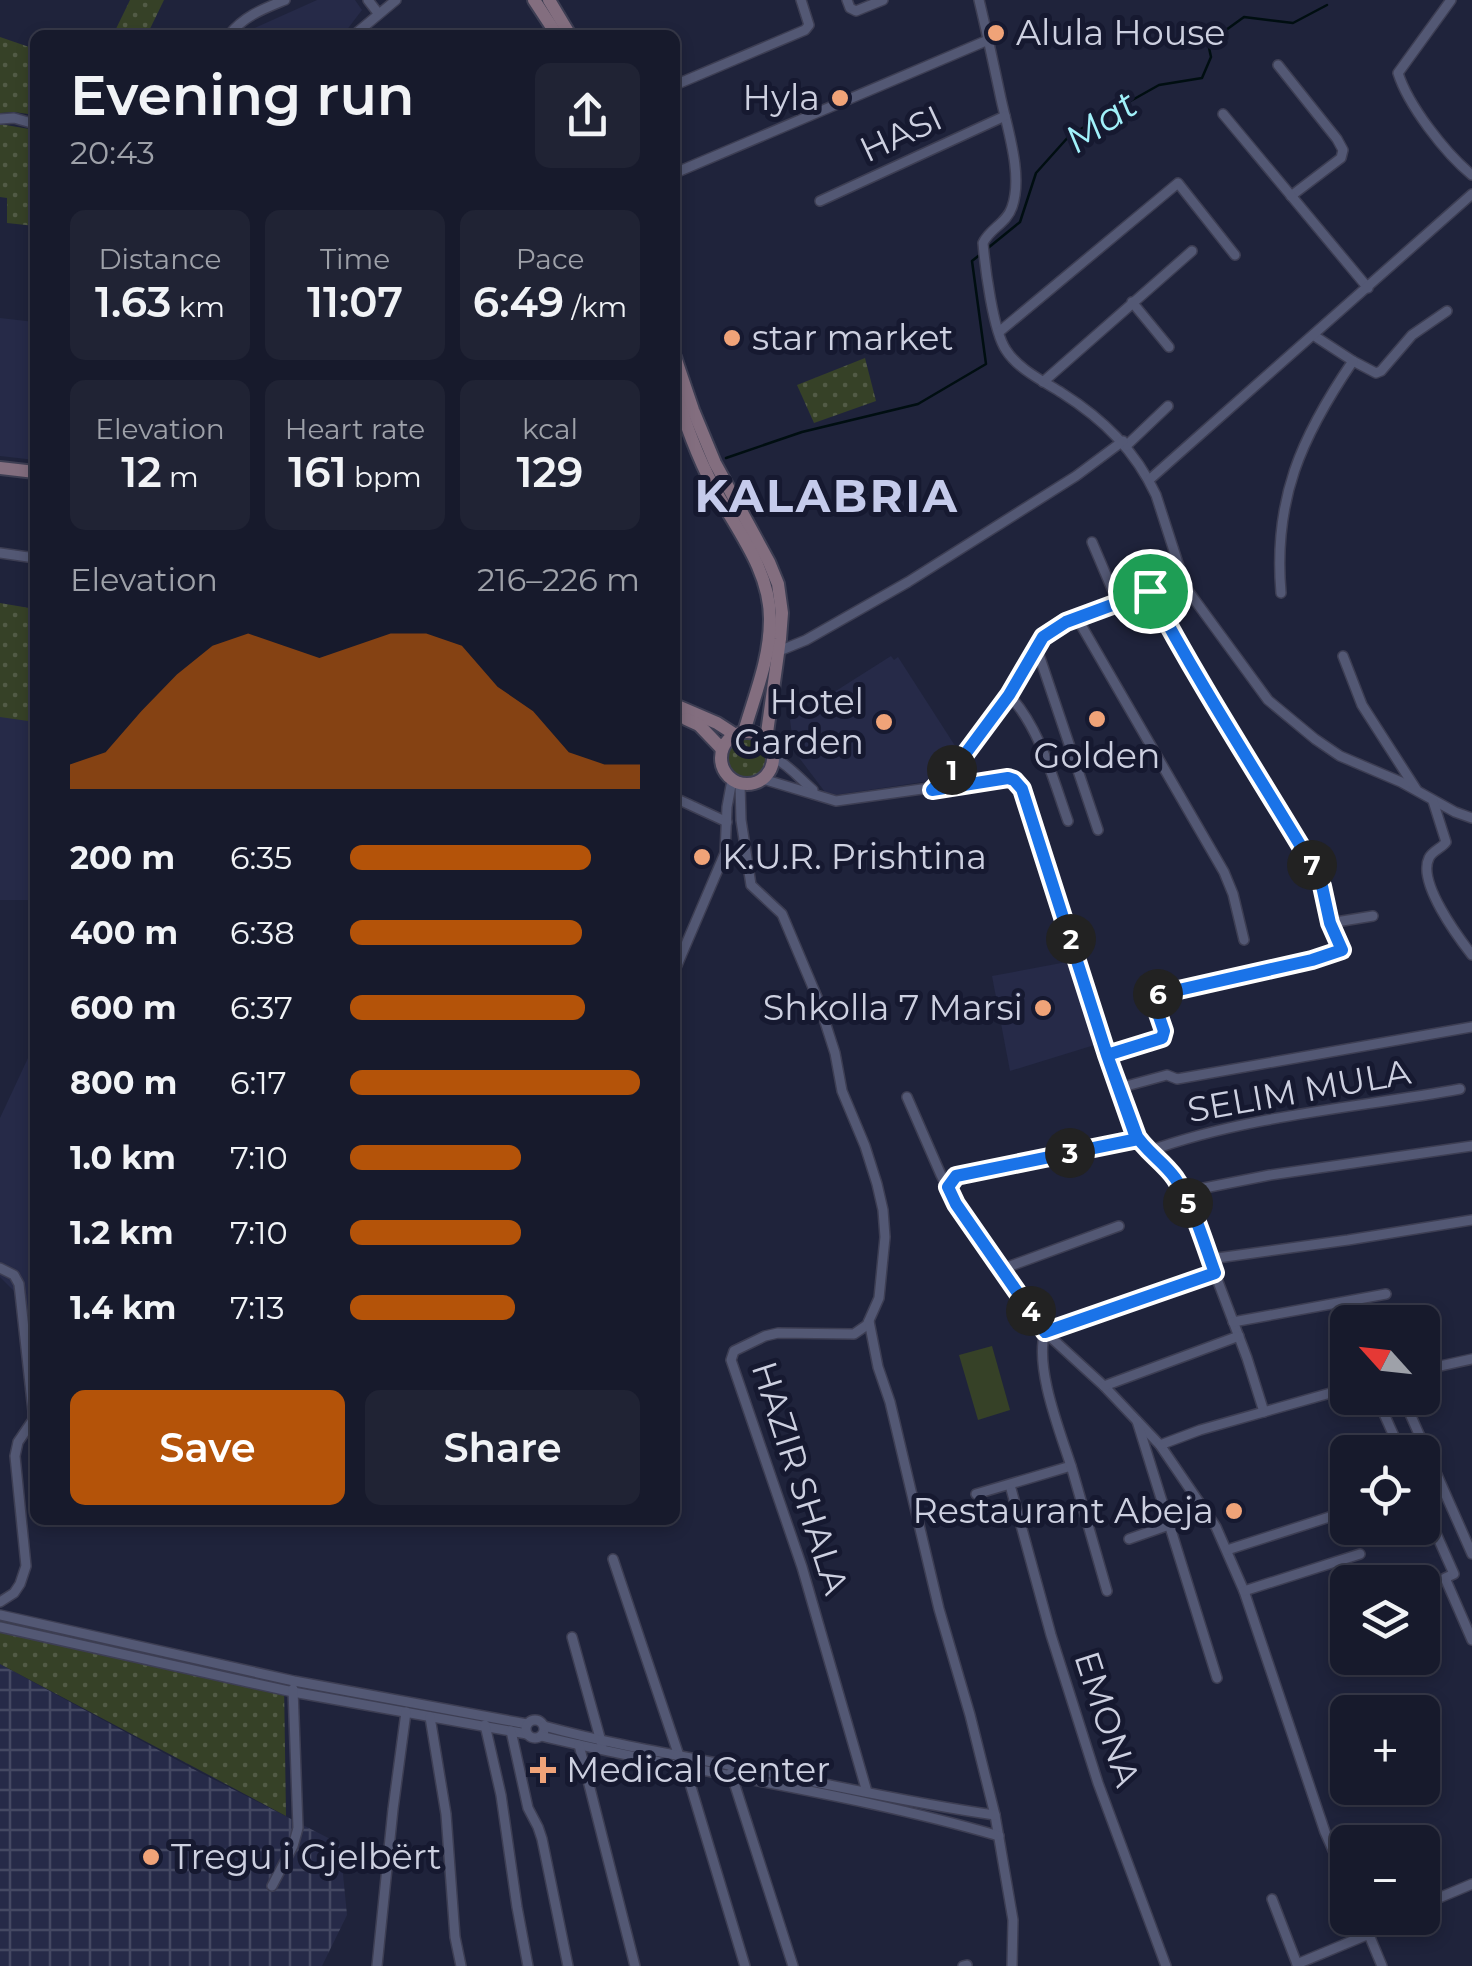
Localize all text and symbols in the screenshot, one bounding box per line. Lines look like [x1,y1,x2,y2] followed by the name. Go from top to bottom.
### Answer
[1016,11,1225,54] place label: Alula House
[985,22,1007,44] marker: Alula House
[70,62,415,129] text: Evening run
[535,63,640,168] button: share
[743,76,820,119] place label: Hyla
[1055,80,1146,163] water label: Mat
[829,87,851,109] marker: Hyla
[853,96,949,171] street label: HASI
[70,133,155,172] text: 20:43
[98,242,222,276] text: Distance
[320,242,390,276] text: Time
[516,242,584,276] text: Pace
[95,276,171,328] text: 1.63
[307,276,403,328] text: 11:07
[473,276,564,328] text: 6:49
[171,290,225,324] text: km
[564,290,627,324] text: /km
[752,316,954,359] place label: star market
[721,327,743,349] marker: star market
[95,412,225,446] text: Elevation
[285,412,425,446] text: Heart rate
[522,412,578,446] text: kcal
[121,446,162,498] text: 12
[288,446,347,498] text: 161
[517,446,583,498] text: 129
[162,460,199,494] text: m
[347,460,422,494] text: bpm
[695,468,959,523] district label: KALABRIA
[1108,549,1193,634] pin
[70,560,218,599] text: Elevation
[477,560,640,599] text: 216–226 m
[1123,564,1178,619] icon: arrive
[734,680,864,763] place label: Hotel Garden
[1086,708,1108,730] marker: Golden
[873,711,895,733] marker: Hotel Garden
[1034,734,1160,777] place label: Golden
[927,745,977,795] pin: 1
[947,753,957,787] text: 1
[722,835,987,878] place label: K.U.R. Prishtina
[70,838,175,877] text: 200 m
[230,838,292,877] text: 6:35
[1287,840,1337,890] pin: 7
[691,846,713,868] marker: K.U.R. Prishtina
[1303,848,1321,882] text: 7
[70,913,178,952] text: 400 m
[230,913,295,952] text: 6:38
[1046,914,1096,964] pin: 2
[1063,922,1079,956] text: 2
[1133,969,1183,1019] pin: 6
[1149,977,1167,1011] text: 6
[763,986,1023,1029] place label: Shkolla 7 Marsi
[70,988,176,1027] text: 600 m
[230,988,293,1027] text: 6:37
[1032,997,1054,1019] marker: Shkolla 7 Marsi
[1184,1050,1415,1131] street label: SELIM MULA
[70,1063,177,1102] text: 800 m
[230,1063,287,1102] text: 6:17
[1045,1128,1095,1178] pin: 3
[1062,1136,1078,1170] text: 3
[70,1138,176,1177] text: 1.0 km
[230,1138,288,1177] text: 7:10
[1163,1178,1213,1228] pin: 5
[1180,1186,1196,1220] text: 5
[70,1213,174,1252] text: 1.2 km
[230,1213,288,1252] text: 7:10
[1006,1286,1056,1336] pin: 4
[70,1288,176,1327] text: 1.4 km
[230,1288,285,1327] text: 7:13
[1021,1294,1041,1328] text: 4
[1330,1305,1440,1415] north arrow
[1330,1305,1440,1935] map controls
[743,1356,859,1601] street label: HAZIR SHALA
[70,1390,345,1505] button: Save
[365,1390,640,1505] button: Share
[1330,1435,1440,1545] button: locate
[913,1489,1214,1532] place label: Restaurant Abeja
[1223,1500,1245,1522] marker: Restaurant Abeja
[1330,1565,1440,1675] button: layers
[1065,1646,1150,1793] street label: EMONA
[1330,1695,1440,1805] button: +
[566,1748,830,1791] place label: Medical Center
[530,1757,556,1783] marker: Medical Center
[1330,1825,1440,1935] button: −
[171,1835,441,1878] place label: Tregu i Gjelbërt
[140,1846,162,1868] marker: Tregu i Gjelbërt

